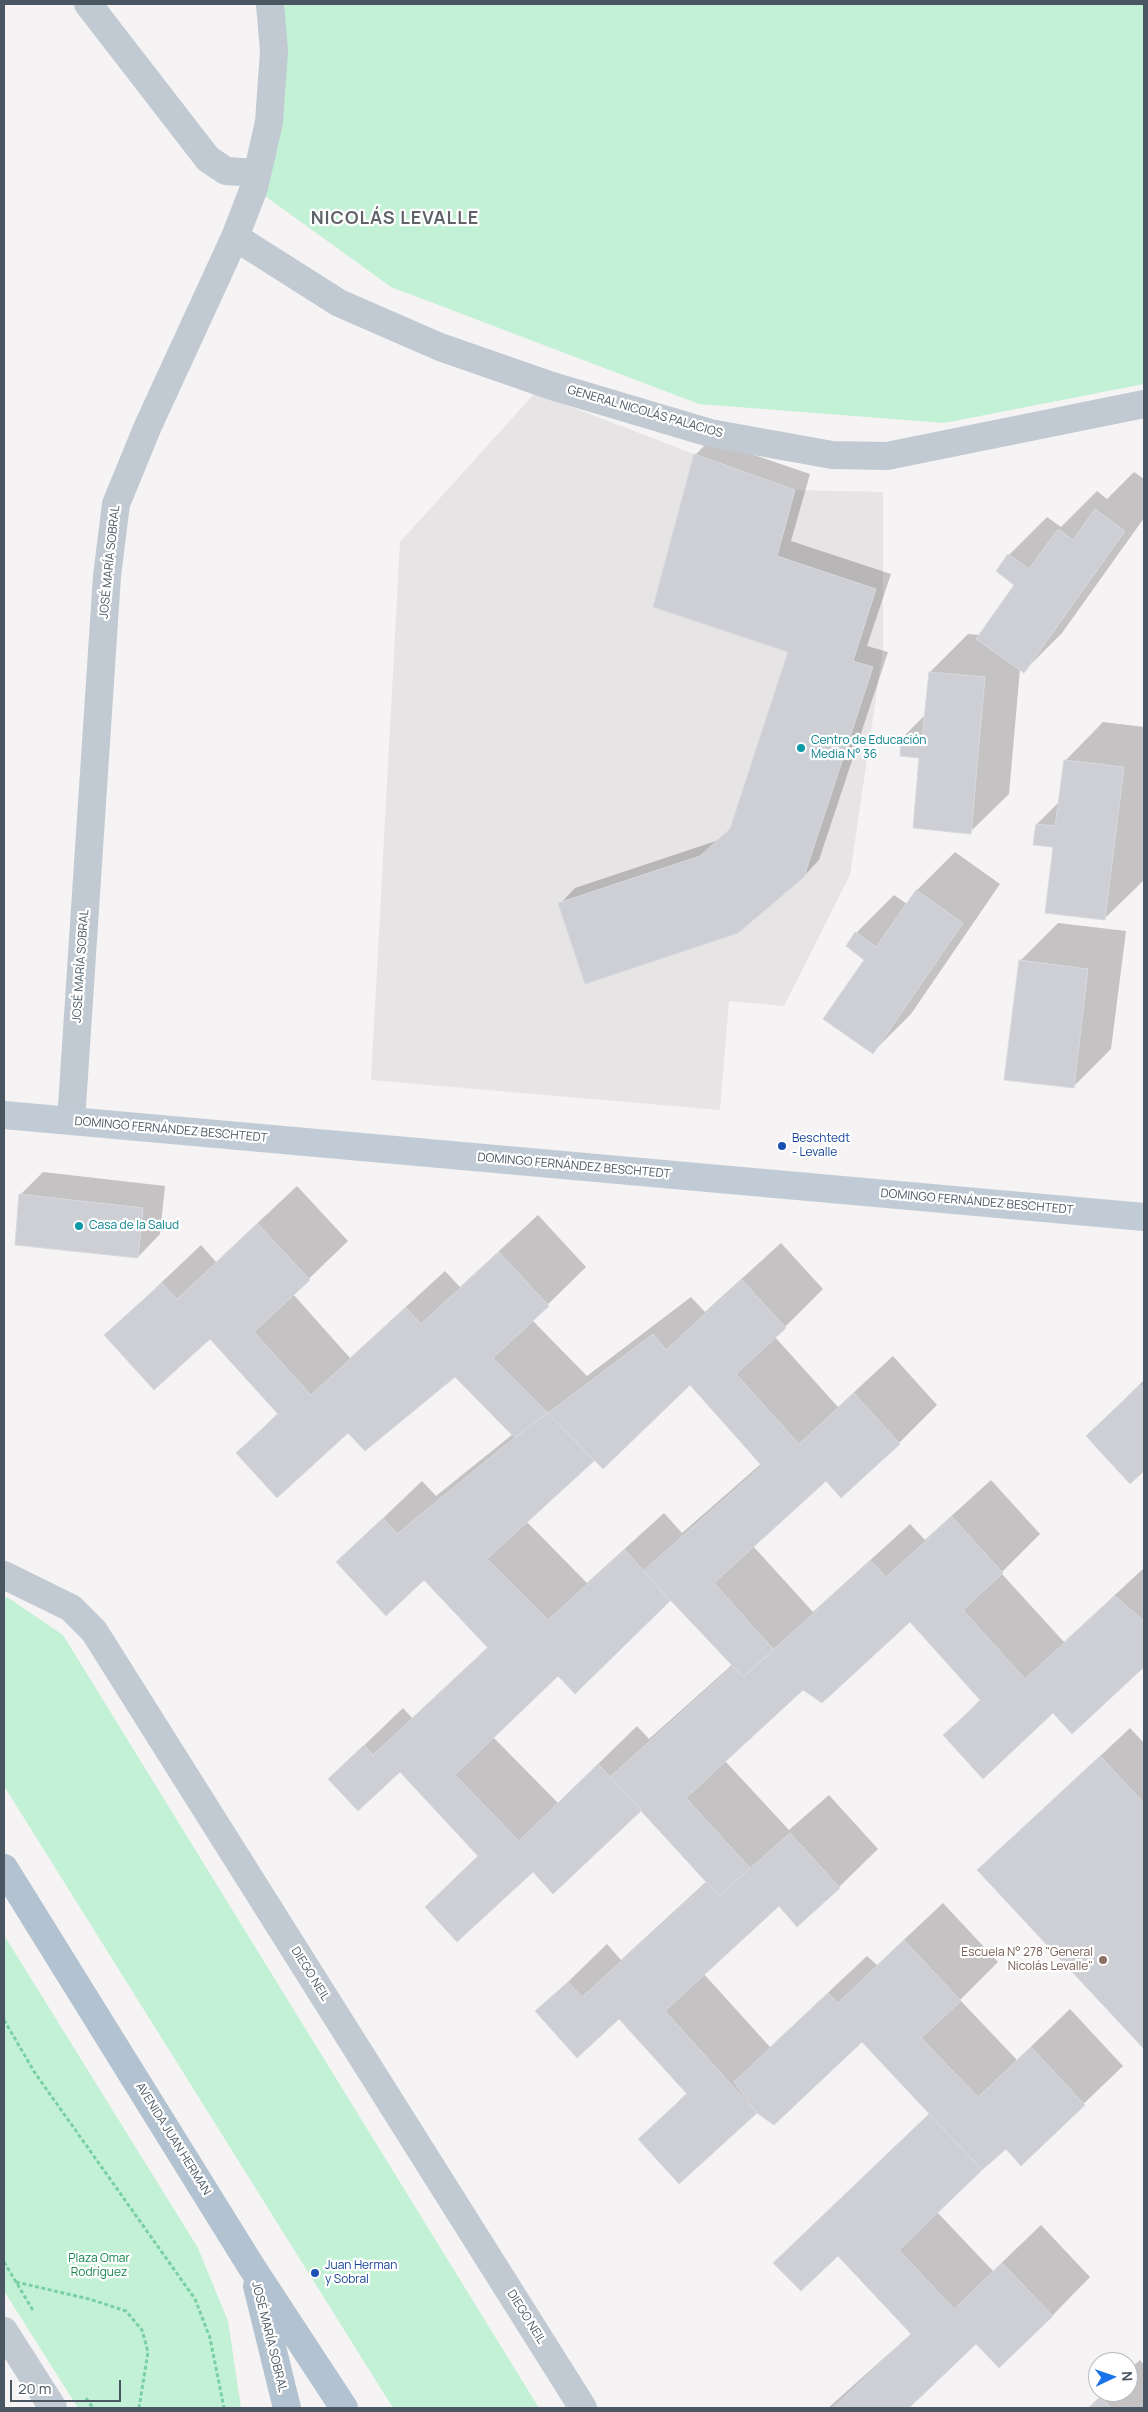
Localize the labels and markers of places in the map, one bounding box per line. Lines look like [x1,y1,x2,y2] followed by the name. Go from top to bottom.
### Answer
[811,734,926,762] place label: Centro de Educación Media N° 36
[795,742,807,754] marker: Centro de Educación Media N° 36
[792,1132,850,1160] place label: Beschtedt - Levalle
[776,1140,788,1152] marker: Beschtedt - Levalle
[89,1219,179,1233] place label: Casa de la Salud
[73,1220,85,1232] marker: Casa de la Salud
[961,1946,1093,1974] place label: Escuela N° 278 "General Nicolás Levalle"
[1097,1954,1109,1966] marker: Escuela N° 278 "General Nicolás Levalle"
[325,2259,397,2287] place label: Juan Herman y Sobral
[309,2267,321,2279] marker: Juan Herman y Sobral

